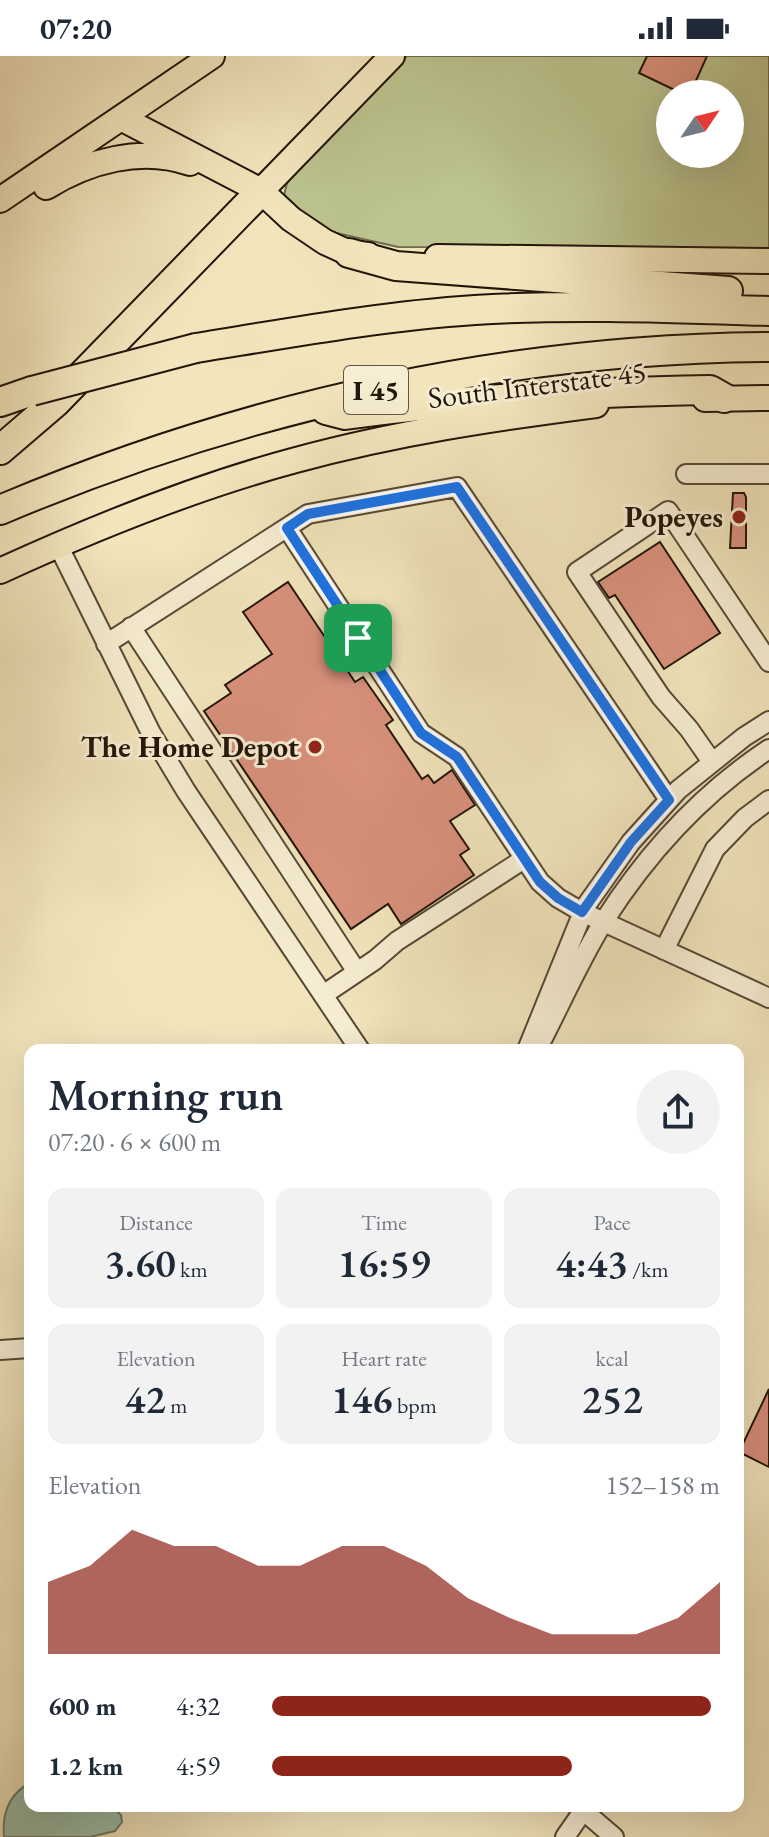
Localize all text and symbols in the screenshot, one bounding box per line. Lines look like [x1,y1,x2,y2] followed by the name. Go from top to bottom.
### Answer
[40,9,112,48] text: 07:20
[656,80,744,168] north arrow
[656,80,744,168] map controls
[426,352,648,417] street label: South Interstate 45
[344,366,408,414] road number: I 45
[624,497,723,536] place label: Popeyes
[730,508,748,526] marker: Popeyes
[324,604,392,672] pin
[336,616,380,660] icon: arrive
[81,727,300,766] place label: The Home Depot
[306,738,324,756] marker: The Home Depot
[48,1066,284,1123] text: Morning run
[636,1070,720,1154] button: share
[48,1125,221,1159] text: 07:20 · 6 × 600 m
[119,1208,193,1237] text: Distance
[361,1208,407,1237] text: Time
[594,1208,630,1237] text: Pace
[104,1237,176,1289] text: 3.60
[338,1237,430,1289] text: 16:59
[555,1237,628,1289] text: 4:43
[176,1255,208,1284] text: km
[628,1255,669,1284] text: /km
[116,1344,196,1373] text: Elevation
[341,1344,427,1373] text: Heart rate
[595,1344,629,1373] text: kcal
[125,1373,166,1425] text: 42
[331,1373,393,1425] text: 146
[581,1373,643,1425] text: 252
[166,1391,187,1420] text: m
[393,1391,437,1420] text: bpm
[48,1468,142,1502] text: Elevation
[605,1468,720,1502] text: 152–158 m
[48,1689,116,1723] text: 600 m
[176,1689,220,1723] text: 4:32
[48,1749,123,1783] text: 1.2 km
[176,1749,220,1783] text: 4:59

